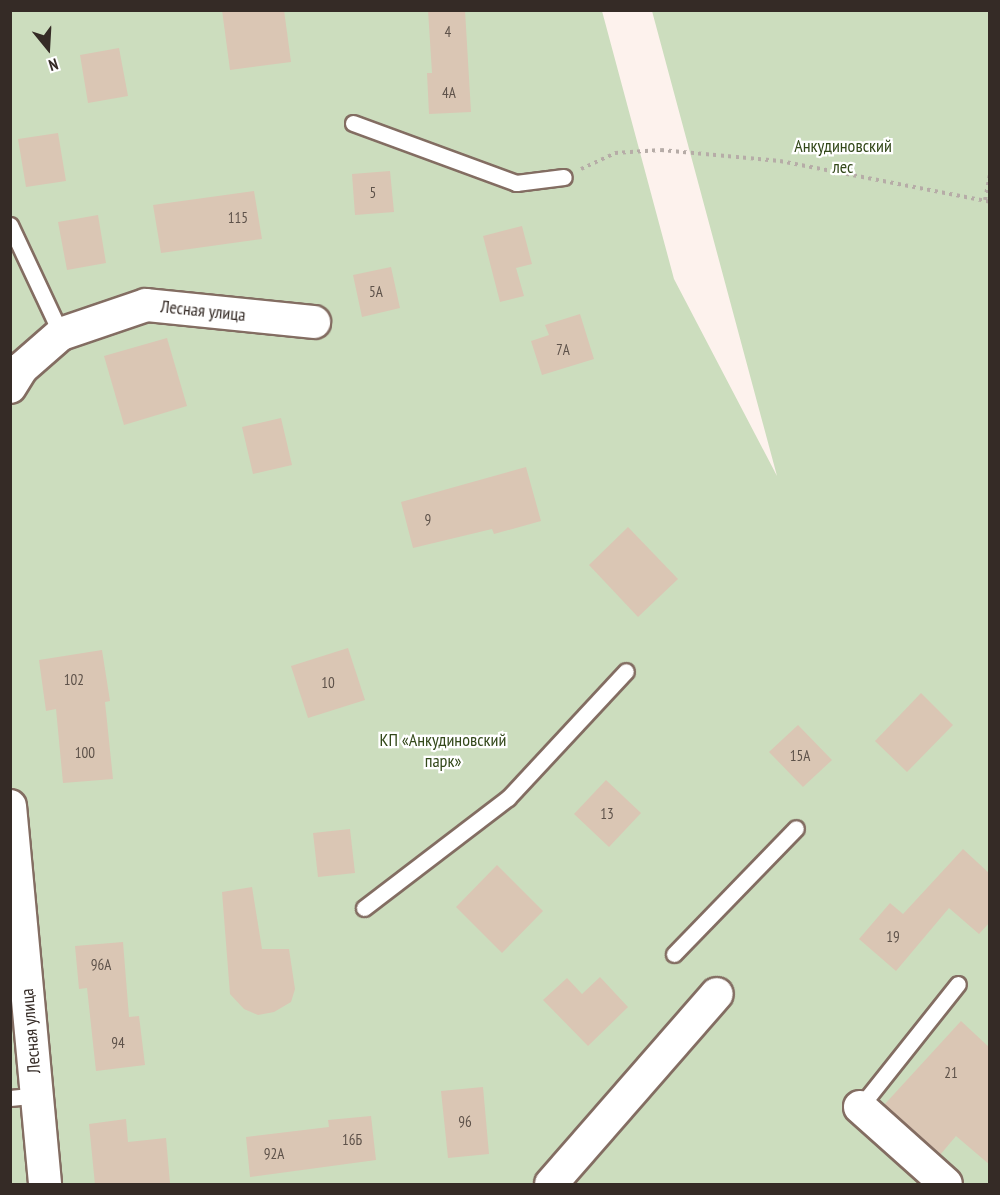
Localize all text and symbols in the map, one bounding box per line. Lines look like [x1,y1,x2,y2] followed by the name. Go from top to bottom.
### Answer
[18,18,78,78] north arrow
[445,23,451,41] house number: 4
[46,54,61,76] text: N
[442,84,456,102] house number: 4А
[794,136,892,178] park label: Анкудиновский лес
[370,184,376,202] house number: 5
[228,209,248,227] house number: 115
[369,283,383,301] house number: 5А
[159,296,247,326] street label: Лесная улица
[556,341,570,359] house number: 7А
[425,511,431,529] house number: 9
[64,671,84,689] house number: 102
[321,674,335,692] house number: 10
[380,730,506,772] park label: КП «Анкудиновский парк»
[75,744,95,762] house number: 100
[790,747,810,765] house number: 15А
[600,805,614,823] house number: 13
[886,928,900,946] house number: 19
[91,956,111,974] house number: 96А
[17,987,45,1075] street label: Лесная улица
[111,1034,125,1052] house number: 94
[944,1064,958,1082] house number: 21
[458,1113,472,1131] house number: 96
[342,1131,362,1149] house number: 16Б
[264,1145,284,1163] house number: 92А

